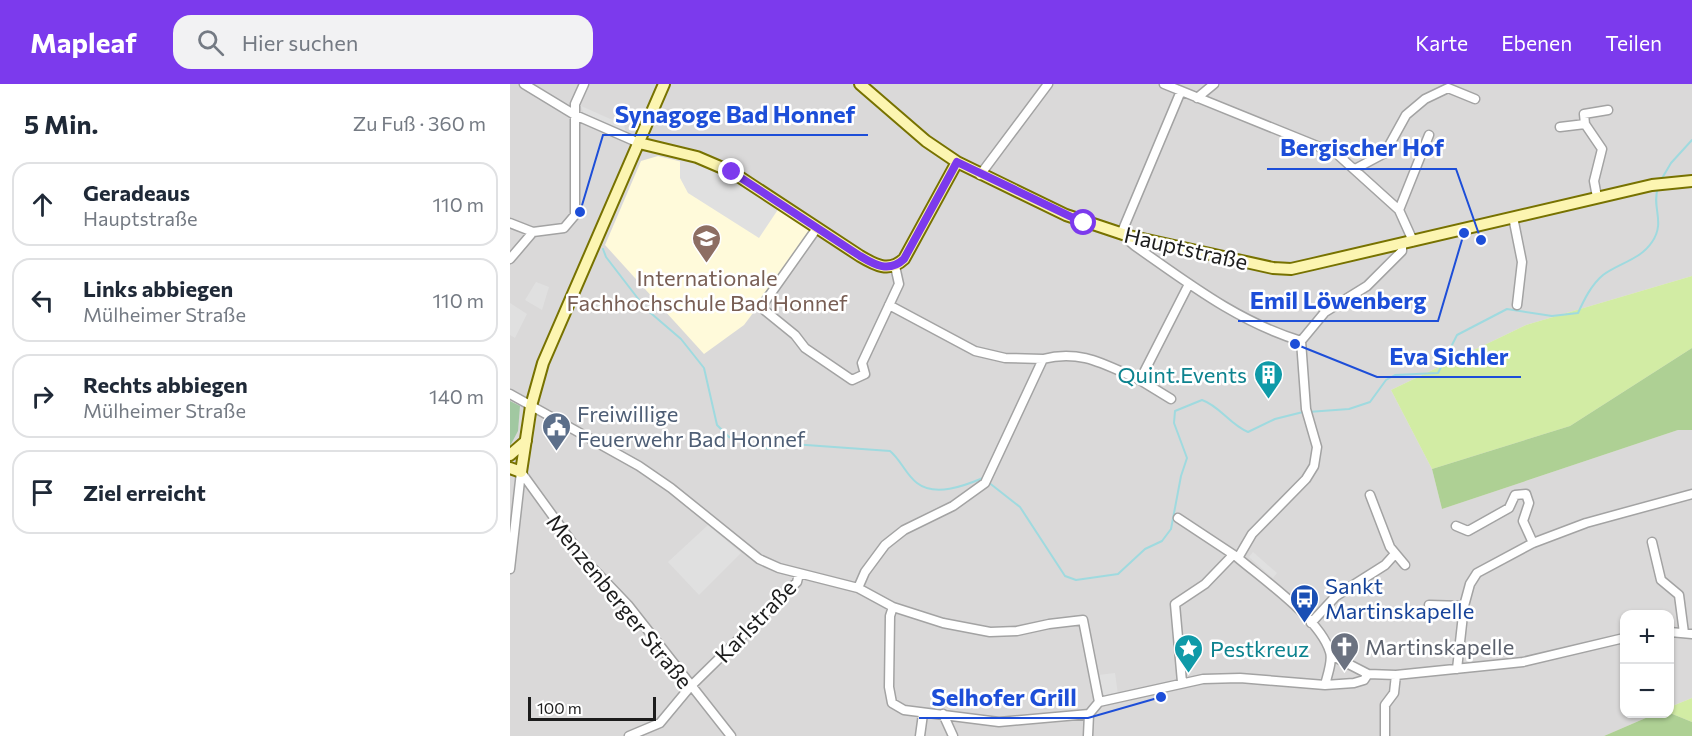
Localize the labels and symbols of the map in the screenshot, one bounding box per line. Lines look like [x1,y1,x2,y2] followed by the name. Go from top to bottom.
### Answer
[603,93,868,135] callout: Synagoge Bad Honnef
[615,99,855,128] text: Synagoge Bad Honnef
[1267,127,1456,169] callout: Bergischer Hof
[1280,132,1444,161] text: Bergischer Hof
[718,158,744,184] route end
[1070,209,1096,235] route start
[1122,221,1250,275] street label: Hauptstraße
[691,222,723,264] school or university icon: Internationale Fachhochschule Bad Honnef
[566,264,848,316] place label: Internationale Fachhochschule Bad Honnef
[1238,279,1438,321] callout: Emil Löwenberg
[1250,285,1426,314] text: Emil Löwenberg
[1377,335,1521,377] callout: Eva Sichler
[1389,341,1509,370] text: Eva Sichler
[1252,358,1284,400] building icon: Quint.Events
[1117,361,1247,388] place label: Quint.Events
[577,400,806,452] place label: Freiwillige Feuerwehr Bad Honnef
[540,410,572,452] public building icon: Freiwillige Feuerwehr Bad Honnef
[541,508,699,694] street label: Menzenberger Straße
[1325,572,1474,624] place label: Sankt Martinskapelle
[709,574,801,668] street label: Karlstraße
[1288,582,1320,624] bus stop icon: Sankt Martinskapelle
[1328,630,1360,672] church icon: Martinskapelle
[1173,632,1205,674] place icon: Pestkreuz
[1365,633,1514,660] place label: Martinskapelle
[1210,635,1309,662] place label: Pestkreuz
[919,676,1088,718] callout: Selhofer Grill
[931,682,1077,711] text: Selhofer Grill
[528,694,656,722] scale bar

